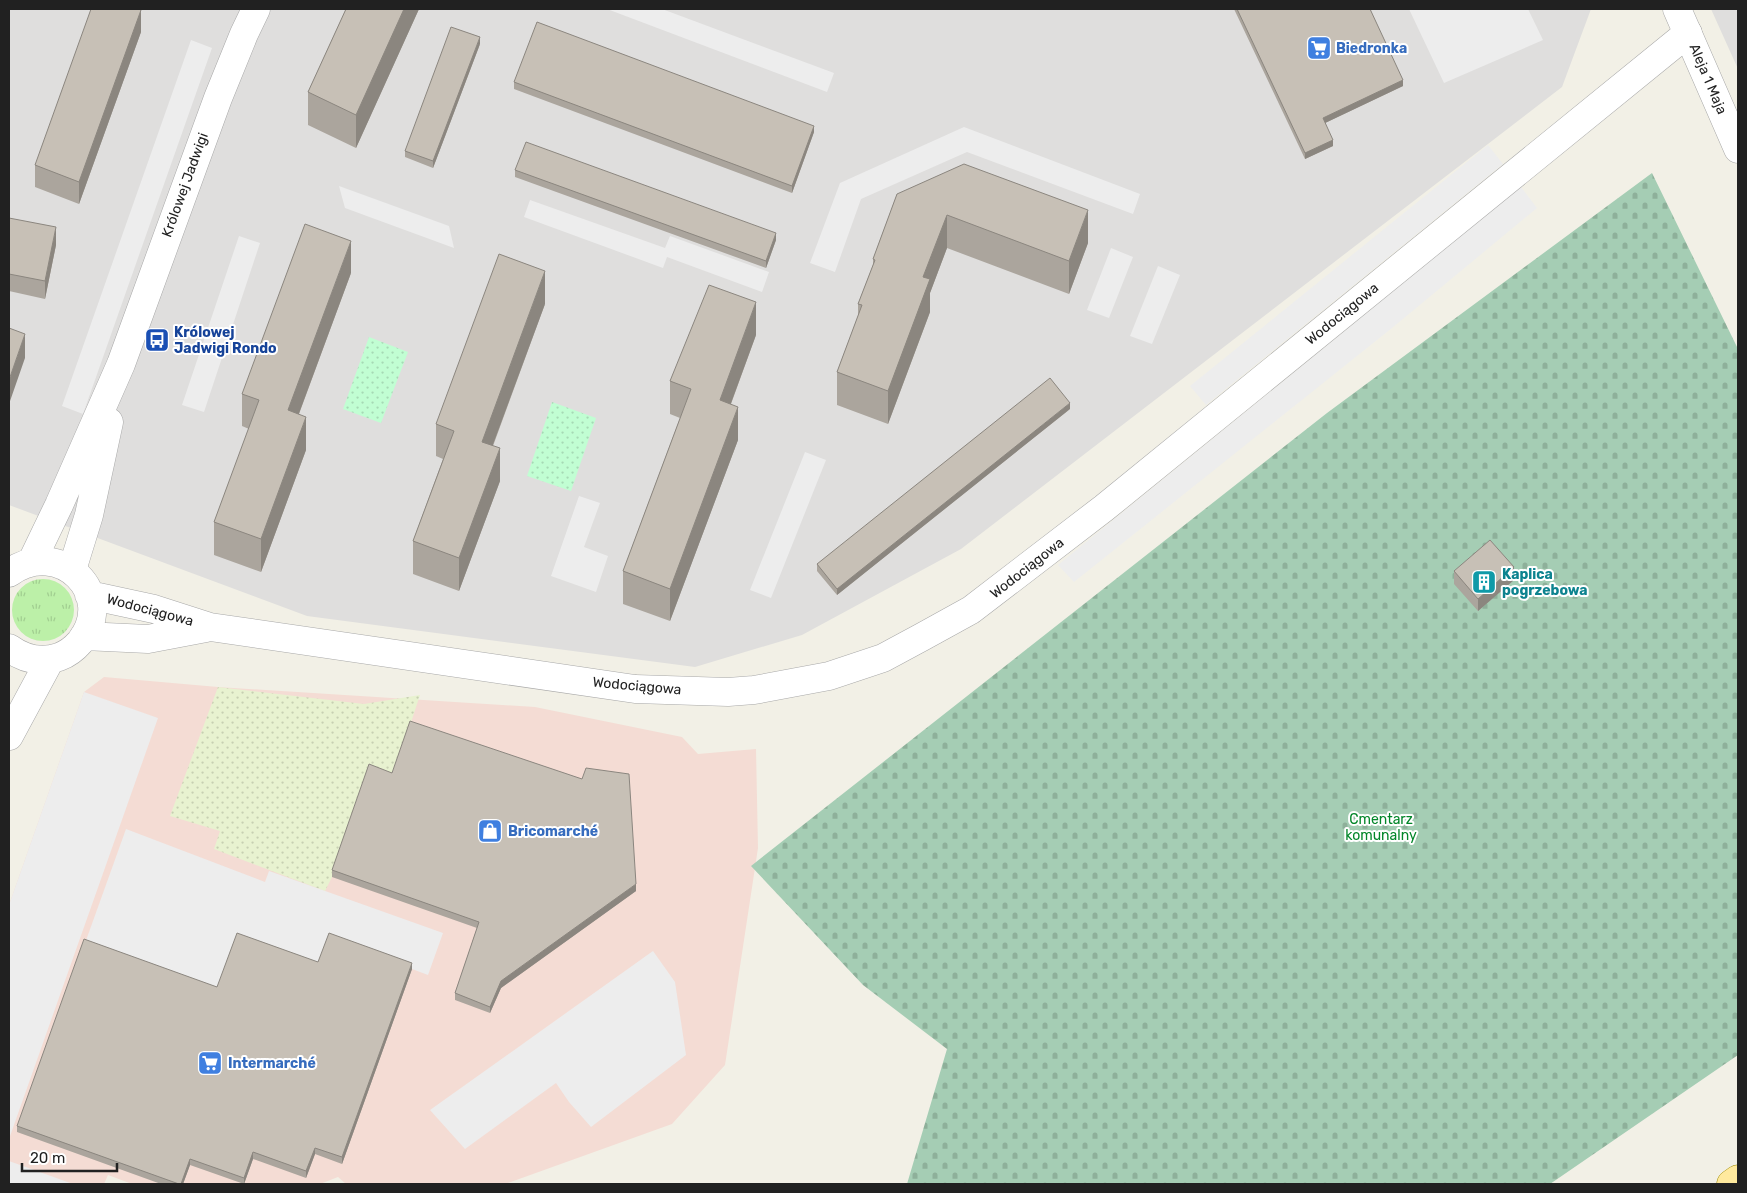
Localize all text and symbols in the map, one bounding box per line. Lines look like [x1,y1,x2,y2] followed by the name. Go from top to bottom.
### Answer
[1306,35,1332,61] supermarket icon: Biedronka
[1336,40,1407,57] place label: Biedronka
[1686,41,1730,117] street label: Aleja 1 Maja
[158,130,212,240] street label: Królowej Jadwigi
[1302,279,1382,349] street label: Wodociągowa
[174,324,277,357] place label: Królowej Jadwigi Rondo
[144,327,170,353] bus stop icon: Królowej Jadwigi Rondo
[987,534,1067,602] street label: Wodociągowa
[1502,566,1588,599] place label: Kaplica pogrzebowa
[1471,569,1497,595] building icon: Kaplica pogrzebowa
[105,590,195,630] street label: Wodociągowa
[592,674,682,698] street label: Wodociągowa
[1345,811,1417,844] park label: Cmentarz komunalny
[477,818,503,844] shop icon: Bricomarché
[508,823,598,840] place label: Bricomarché
[197,1050,223,1076] supermarket icon: Intermarché
[228,1055,316,1072] place label: Intermarché
[22,1140,118,1172] scale bar
[30,1149,65,1167] text: 20 m

